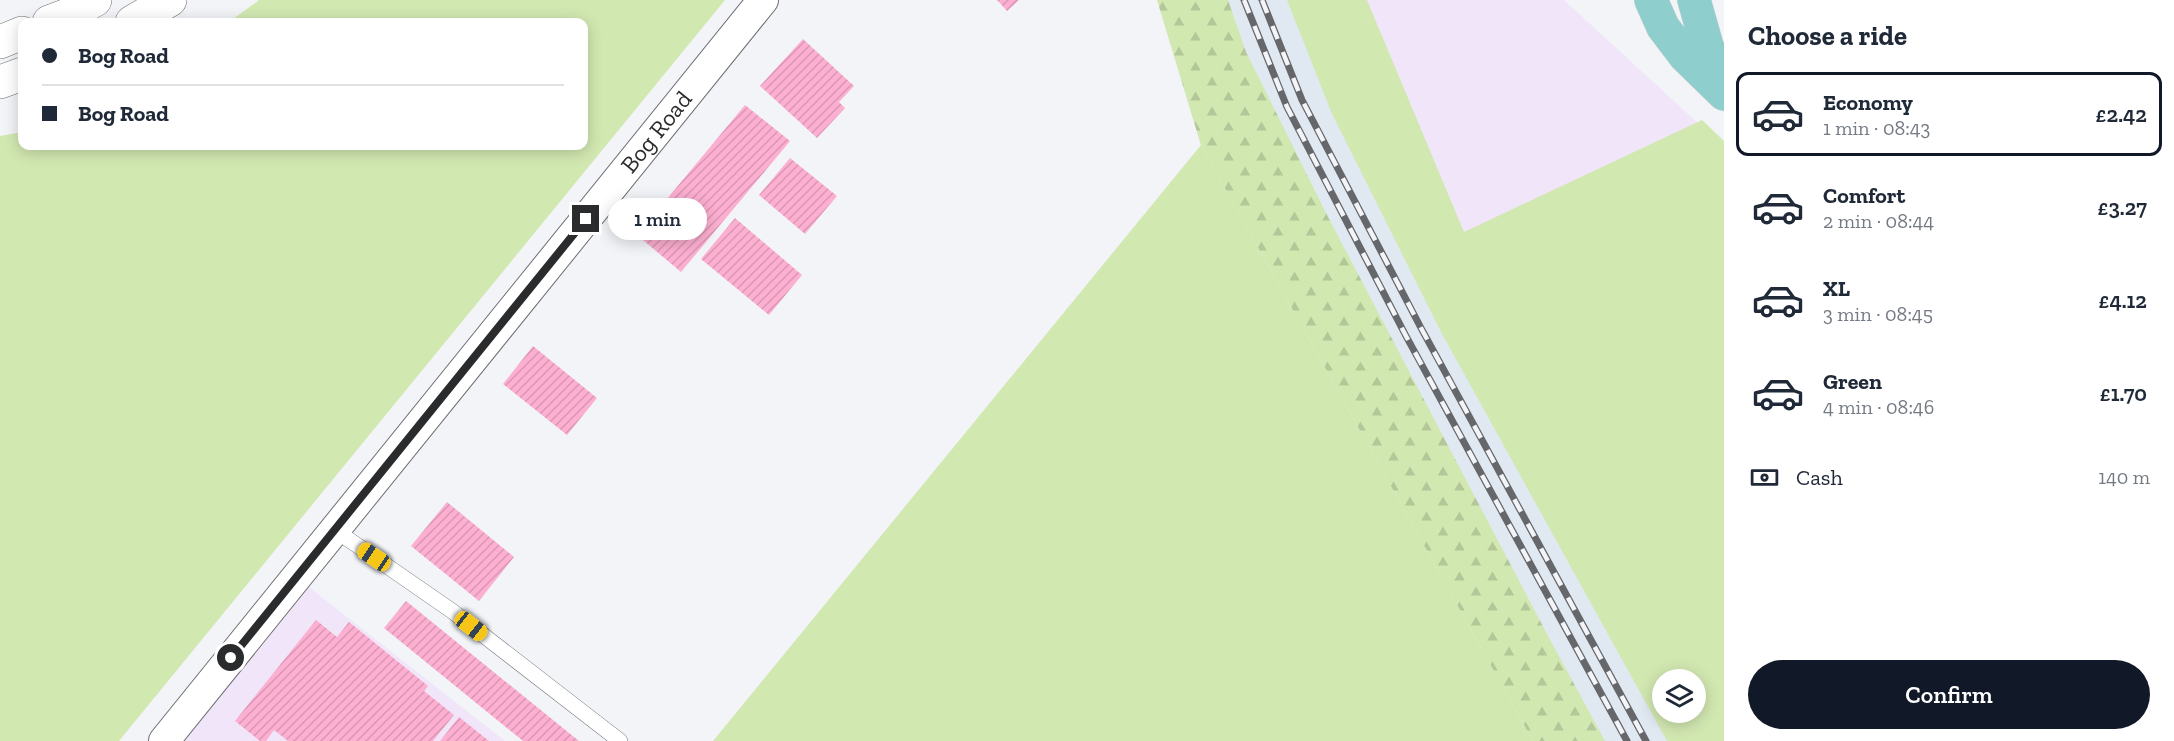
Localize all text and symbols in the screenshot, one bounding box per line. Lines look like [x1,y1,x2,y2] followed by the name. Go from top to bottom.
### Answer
[1748,20,1907,52] text: Choose a ride
[78,42,169,69] text: Bog Road
[614,85,698,179] street label: Bog Road
[1751,87,1805,141] icon: car
[1823,89,1913,116] text: Economy
[78,100,169,127] text: Bog Road
[2096,101,2147,128] text: £2.42
[1823,116,1930,140] text: 1 min · 08:43
[1751,180,1805,234] icon: car
[1823,182,1905,209] text: Comfort
[2097,194,2147,221] text: £3.27
[607,198,706,240] callout: 1 min
[572,205,599,232] route end
[634,207,681,231] text: 1 min
[1823,209,1934,233] text: 2 min · 08:44
[1751,273,1805,327] icon: car
[1823,275,1850,302] text: XL
[2098,287,2147,314] text: £4.12
[1823,302,1933,326] text: 3 min · 08:45
[1751,366,1805,420] icon: car
[1823,368,1882,395] text: Green
[2100,380,2147,407] text: £1.70
[1823,395,1934,419] text: 4 min · 08:46
[1748,461,1781,494] icon: cash
[1796,464,1843,491] text: Cash
[2098,465,2150,489] text: 140 m
[354,539,394,575] car
[451,608,491,644] car
[217,644,244,671] route start
[1748,660,2150,729] button: Confirm
[1652,669,1706,723] map controls
[1652,669,1706,723] button: layers

